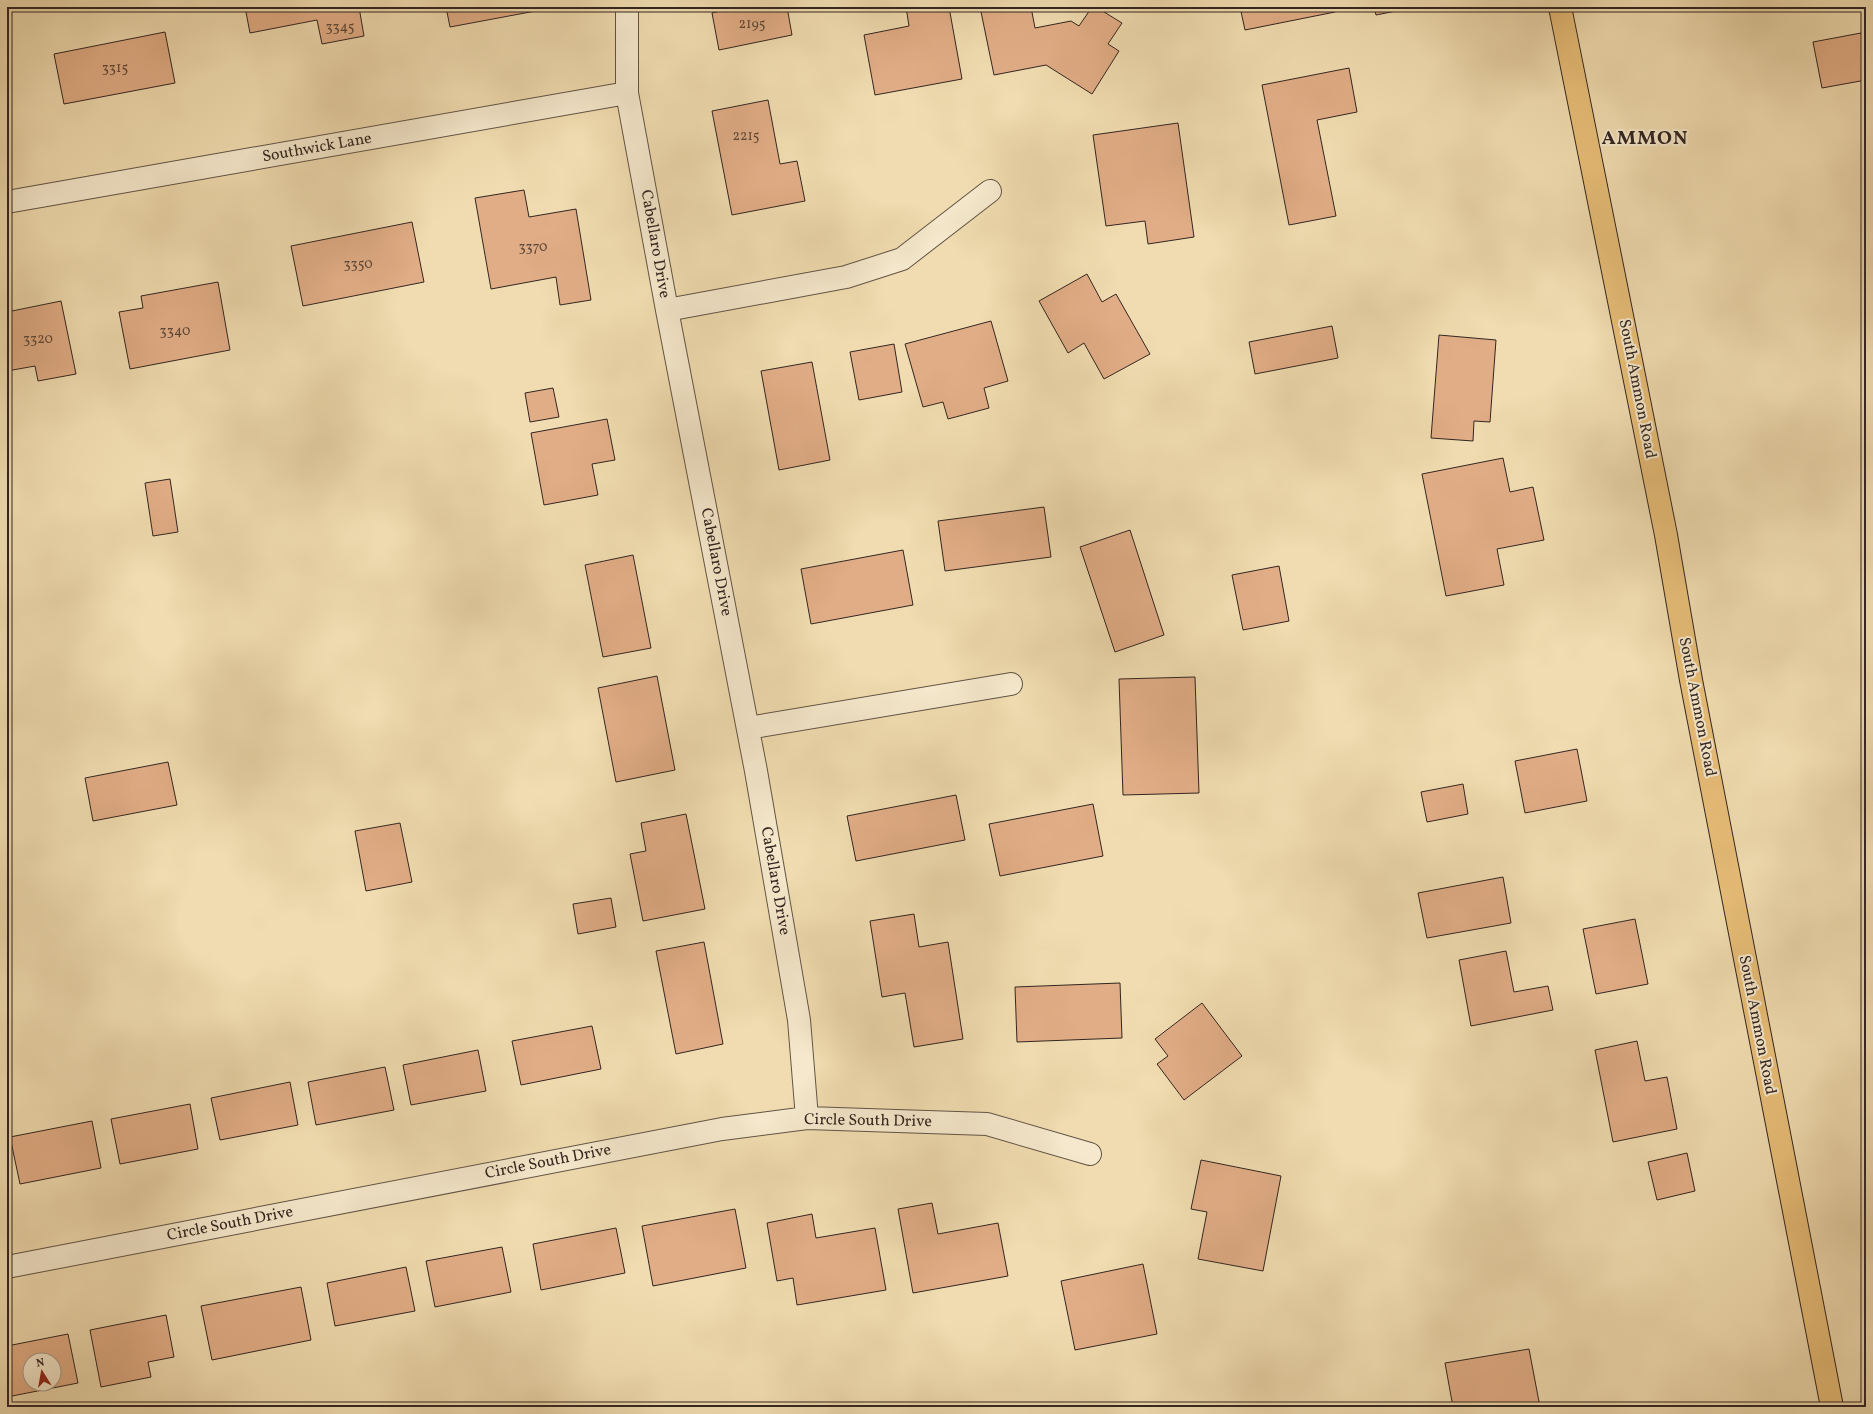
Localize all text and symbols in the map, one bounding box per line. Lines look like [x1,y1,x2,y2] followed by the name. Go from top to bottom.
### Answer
[739,15,765,34] house number: 2195
[326,18,354,37] house number: 3345
[102,59,128,78] house number: 3315
[1601,125,1689,153] district label: AMMON
[732,127,760,146] house number: 2215
[261,128,373,168] street label: Southwick Lane
[635,188,675,300] street label: Cabellaro Drive
[519,238,547,257] house number: 3370
[343,255,373,274] house number: 3350
[1613,317,1661,461] street label: South Ammon Road
[160,322,190,341] house number: 3340
[23,330,53,349] house number: 3320
[695,506,737,618] street label: Cabellaro Drive
[1673,635,1721,779] street label: South Ammon Road
[755,825,795,937] street label: Cabellaro Drive
[1733,953,1781,1097] street label: South Ammon Road
[804,1109,932,1133] street label: Circle South Drive
[483,1139,613,1185] street label: Circle South Drive
[165,1201,295,1247] street label: Circle South Drive
[22,1352,62,1392] north arrow
[35,1356,46,1372] text: N

